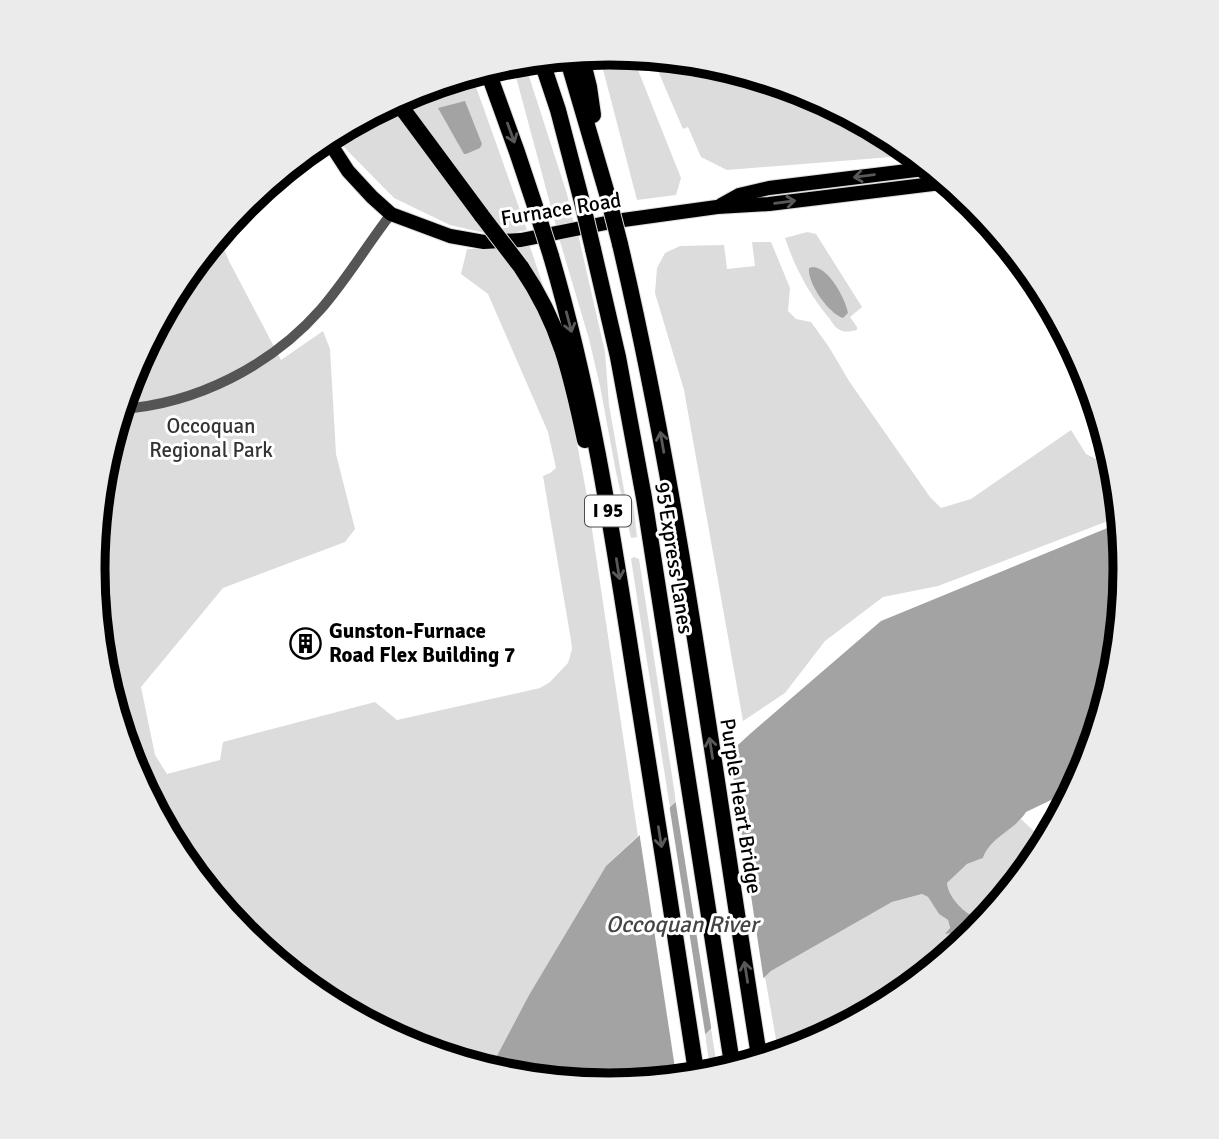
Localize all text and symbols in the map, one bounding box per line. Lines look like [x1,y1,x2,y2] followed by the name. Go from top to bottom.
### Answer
[505,122,518,144] one-way arrow
[853,170,876,183] one-way arrow
[499,187,623,231] street label: Furnace Road
[773,196,796,209] one-way arrow
[563,310,576,333] one-way arrow
[149,413,273,463] park label: Occoquan Regional Park
[655,431,668,454] one-way arrow
[649,480,699,636] street label: 95 Express Lanes
[585,496,631,526] road number: I 95
[612,557,625,580] one-way arrow
[329,618,515,668] place label: Gunston-Furnace Road Flex Building 7
[289,626,323,660] building icon: Gunston-Furnace Road Flex Building 7
[714,716,768,896] street label: Purple Heart Bridge
[704,737,717,759] one-way arrow
[654,825,667,848] one-way arrow
[606,910,762,939] water label: Occoquan River
[739,961,752,984] one-way arrow

